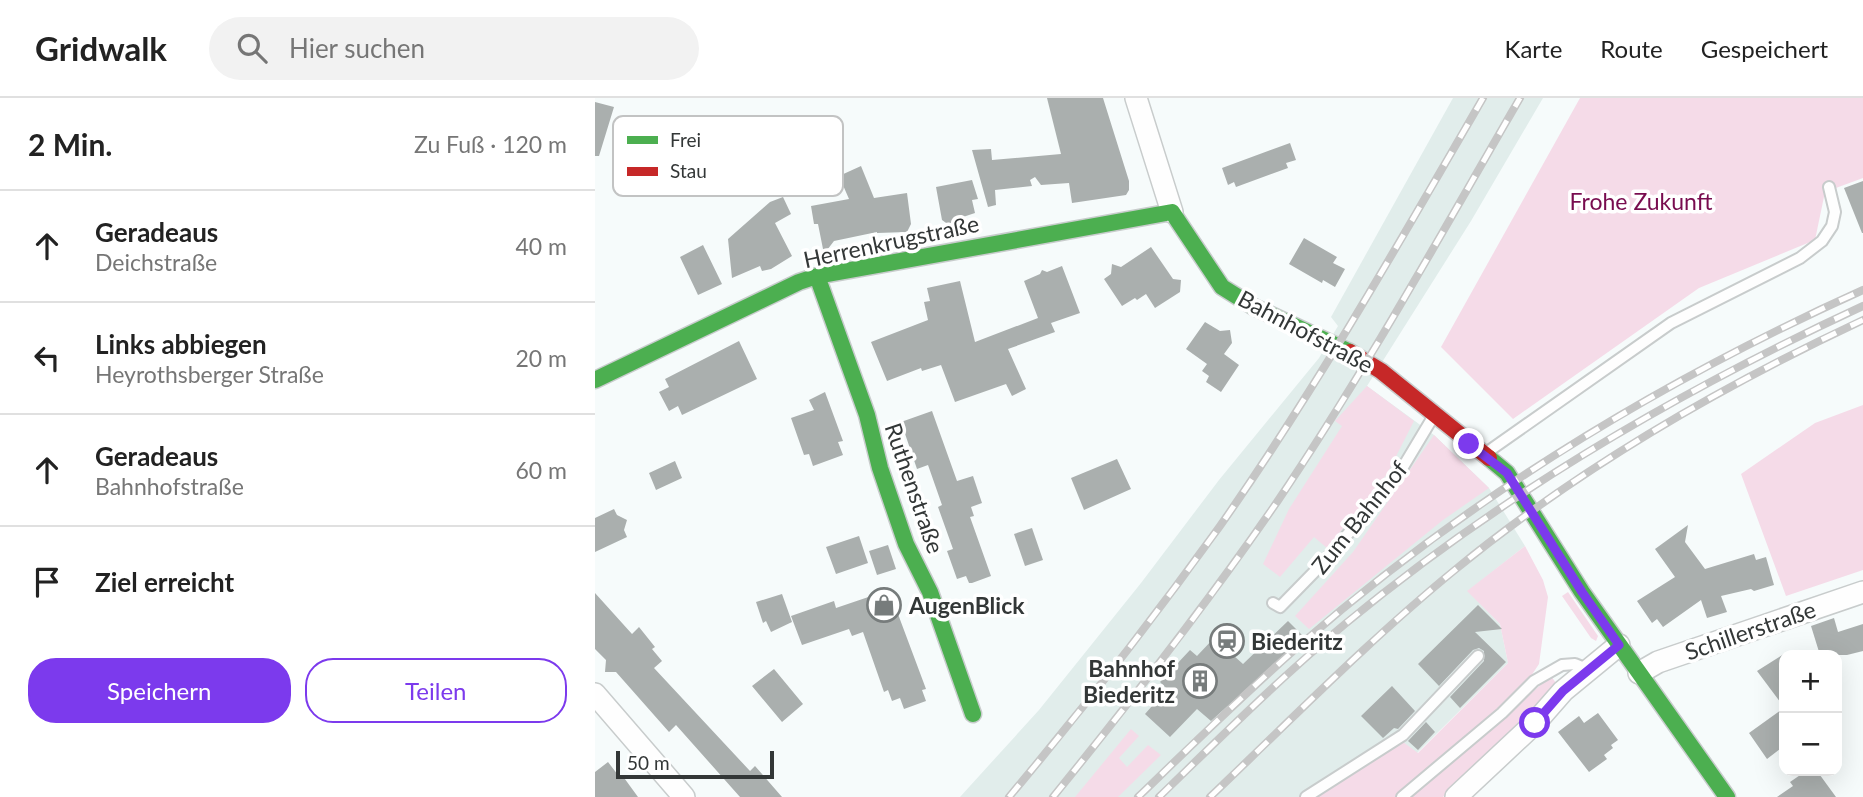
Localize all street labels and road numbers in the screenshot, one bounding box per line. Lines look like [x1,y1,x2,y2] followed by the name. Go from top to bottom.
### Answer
[801,209,981,273] street label: Herrenkrugstraße
[1234,284,1378,378] street label: Bahnhofstraße
[880,419,950,557] street label: Ruthenstraße
[1305,455,1413,579] street label: Zum Bahnhof
[1681,595,1819,665] street label: Schillerstraße

